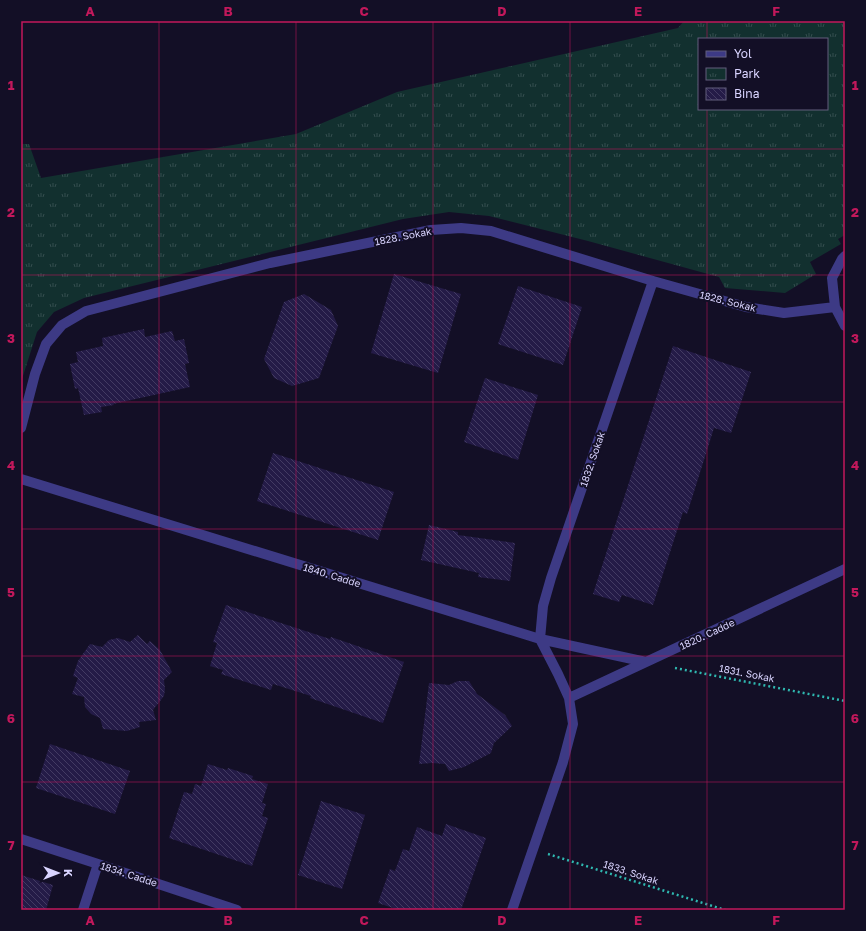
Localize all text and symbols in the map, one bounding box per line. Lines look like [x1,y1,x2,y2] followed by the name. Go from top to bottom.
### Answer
[85,3,95,19] text: A
[223,3,233,19] text: B
[359,3,369,19] text: C
[497,3,507,19] text: D
[634,3,642,19] text: E
[772,3,780,19] text: F
[698,38,828,110] legend
[734,46,752,61] text: Yol
[734,66,760,81] text: Park
[8,77,15,93] text: 1
[852,77,859,93] text: 1
[734,86,759,101] text: Bina
[7,204,15,220] text: 2
[851,204,859,220] text: 2
[374,225,433,247] street label: 1828. Sokak
[699,288,758,314] street label: 1828. Sokak
[7,330,15,346] text: 3
[851,330,859,346] text: 3
[577,430,607,488] street label: 1832. Sokak
[7,457,15,473] text: 4
[851,457,859,473] text: 4
[302,561,362,589] street label: 1840. Cadde
[7,584,15,600] text: 5
[851,584,859,600] text: 5
[678,616,736,652] street label: 1820. Cadde
[718,662,776,684] street label: 1831. Sokak
[7,710,15,726] text: 6
[851,710,859,726] text: 6
[7,837,15,853] text: 7
[851,837,859,853] text: 7
[38,853,78,893] north arrow
[602,857,660,887] street label: 1833. Sokak
[99,859,159,889] street label: 1834. Cadde
[62,869,75,877] text: K
[85,912,95,928] text: A
[223,912,233,928] text: B
[359,912,369,928] text: C
[497,912,507,928] text: D
[634,912,642,928] text: E
[772,912,780,928] text: F

